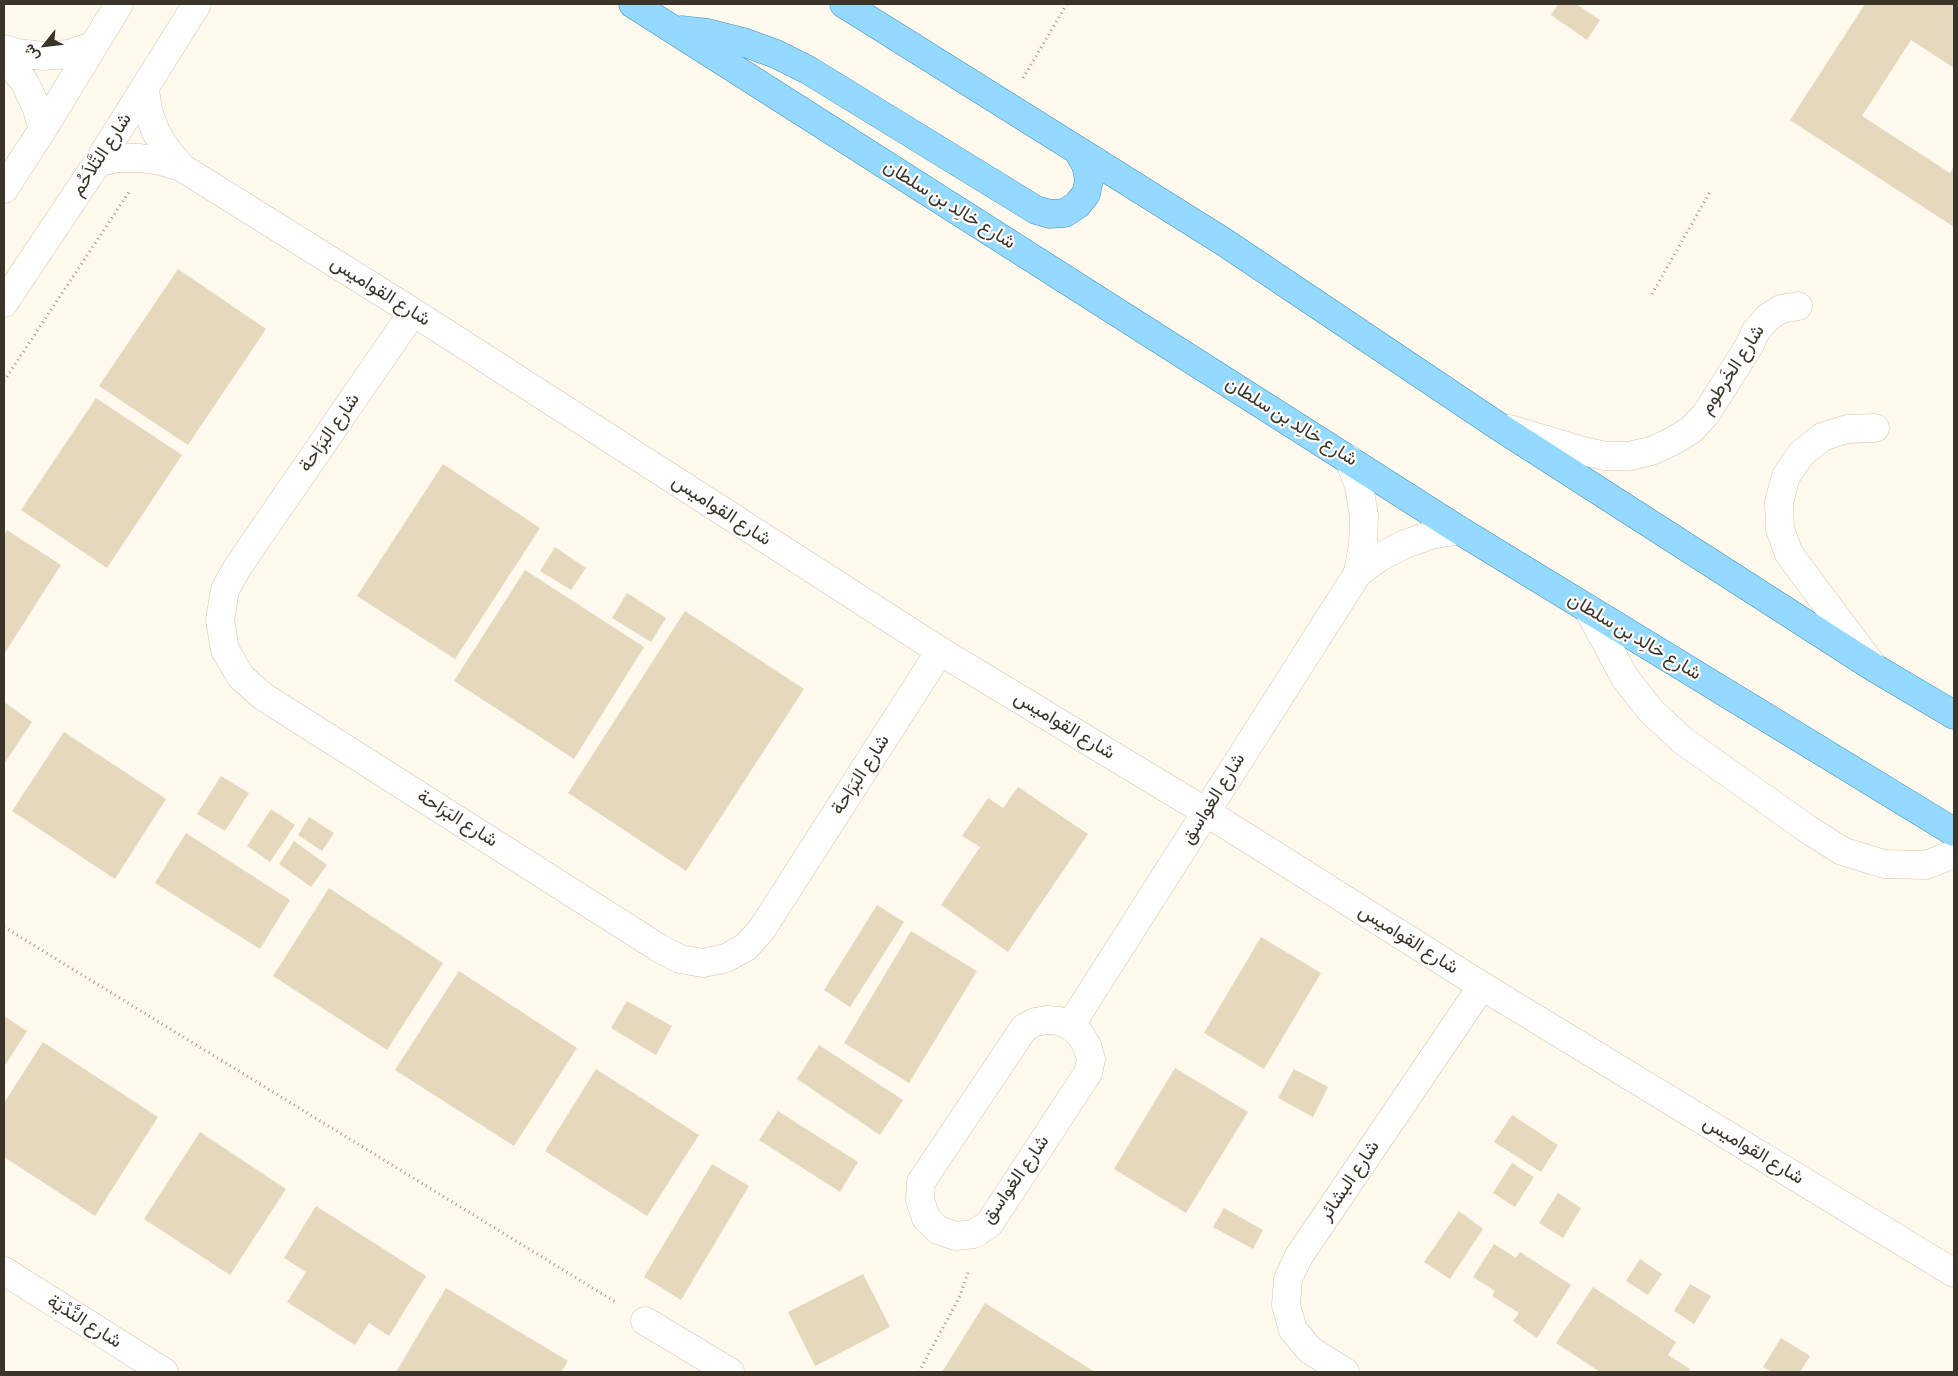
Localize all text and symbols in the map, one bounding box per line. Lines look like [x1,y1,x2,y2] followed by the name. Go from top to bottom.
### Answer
[20,20,70,70] north arrow
[20,41,43,64] text: ش
[67,109,137,201] street label: شارع التَّلاَحُم
[879,155,1019,255] street label: شارع خالِد بن سلطان
[326,252,434,332] street label: شارع القواميس
[1696,321,1770,419] street label: شارع الخَرطوم
[1221,372,1361,472] street label: شارع خالِد بن سلطان
[295,389,365,477] street label: شارع البَرَاحة
[667,470,775,552] street label: شارع القواميس
[1563,588,1705,686] street label: شارع خالِد بن سلطان
[1009,687,1119,765] street label: شارع القواميس
[827,731,895,819] street label: شارع البَرَاحة
[1177,749,1251,849] street label: شارع الغواسق
[412,785,502,853] street label: شارع البَرَاحة
[1354,900,1462,980] street label: شارع القواميس
[1698,1112,1808,1190] street label: شارع القواميس
[977,1131,1055,1229] street label: شارع الغواسق
[1315,1137,1385,1225] street label: شارع البشائر
[43,1290,125,1354] street label: شارع النَّدْيَة

